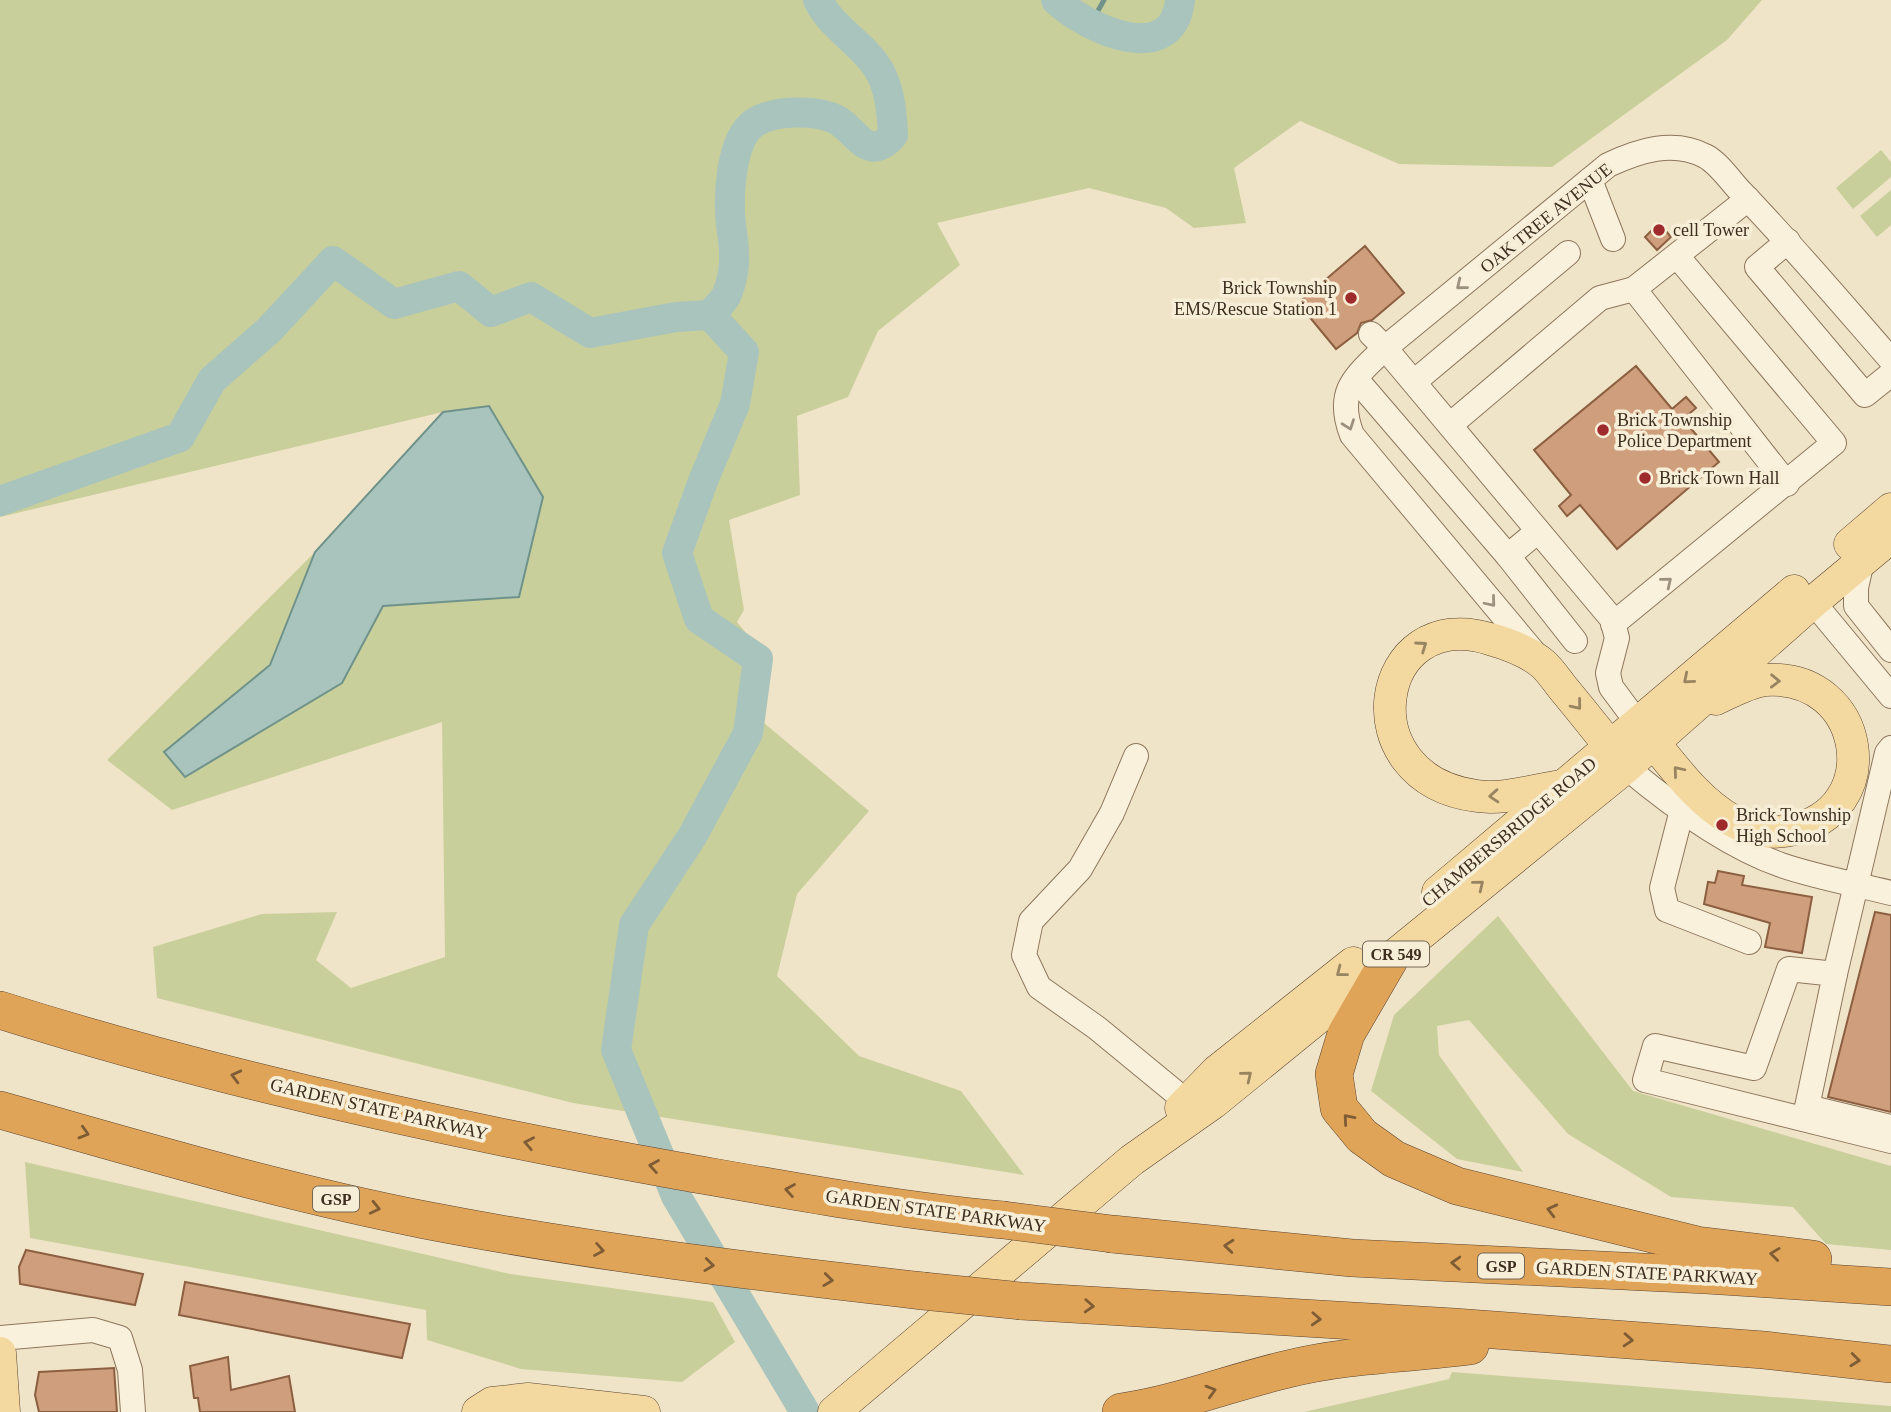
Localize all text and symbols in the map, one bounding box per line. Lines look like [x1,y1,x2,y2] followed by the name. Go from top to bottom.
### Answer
[1476,159,1616,277] street label: OAK TREE AVENUE
[1673,220,1749,240] place label: cell Tower
[1651,222,1667,238] marker: cell Tower
[1457,277,1469,290] one-way arrow
[1174,278,1337,319] place label: Brick Township EMS/Rescue Station 1
[1343,290,1359,306] marker: Brick Township EMS/Rescue Station 1
[1617,410,1751,451] place label: Brick Township Police Department
[1341,418,1355,431] one-way arrow
[1595,422,1611,438] marker: Brick Township Police Department
[1659,468,1779,488] place label: Brick Town Hall
[1637,470,1653,486] marker: Brick Town Hall
[1659,577,1671,590] one-way arrow
[1483,593,1495,606] one-way arrow
[1414,642,1427,654] one-way arrow
[1684,671,1697,683] one-way arrow
[1770,673,1781,689] one-way arrow
[1569,697,1581,710] one-way arrow
[1418,753,1600,911] street label: CHAMBERSBRIDGE ROAD
[1673,766,1686,778] one-way arrow
[1488,788,1499,803] one-way arrow
[1736,805,1851,846] place label: Brick Township High School
[1714,817,1730,833] marker: Brick Township High School
[1472,881,1484,894] one-way arrow
[1363,942,1429,966] road number: CR 549
[1336,964,1349,977] one-way arrow
[230,1069,242,1084] one-way arrow
[1239,1072,1252,1085] one-way arrow
[268,1074,490,1144] street label: GARDEN STATE PARKWAY
[1344,1114,1356,1127] one-way arrow
[78,1125,90,1140] one-way arrow
[523,1137,535,1152] one-way arrow
[648,1159,660,1174] one-way arrow
[784,1183,796,1198] one-way arrow
[313,1186,359,1212] road number: GSP
[825,1186,1047,1236] street label: GARDEN STATE PARKWAY
[369,1200,381,1215] one-way arrow
[1546,1204,1558,1218] one-way arrow
[1223,1239,1234,1254] one-way arrow
[593,1242,605,1257] one-way arrow
[1769,1247,1780,1262] one-way arrow
[1478,1254,1524,1278] road number: GSP
[1450,1256,1461,1271] one-way arrow
[703,1257,715,1272] one-way arrow
[1535,1257,1759,1289] street label: GARDEN STATE PARKWAY
[822,1272,834,1287] one-way arrow
[1084,1298,1095,1313] one-way arrow
[1311,1311,1322,1326] one-way arrow
[1623,1332,1634,1347] one-way arrow
[1850,1352,1861,1367] one-way arrow
[1205,1384,1217,1399] one-way arrow

